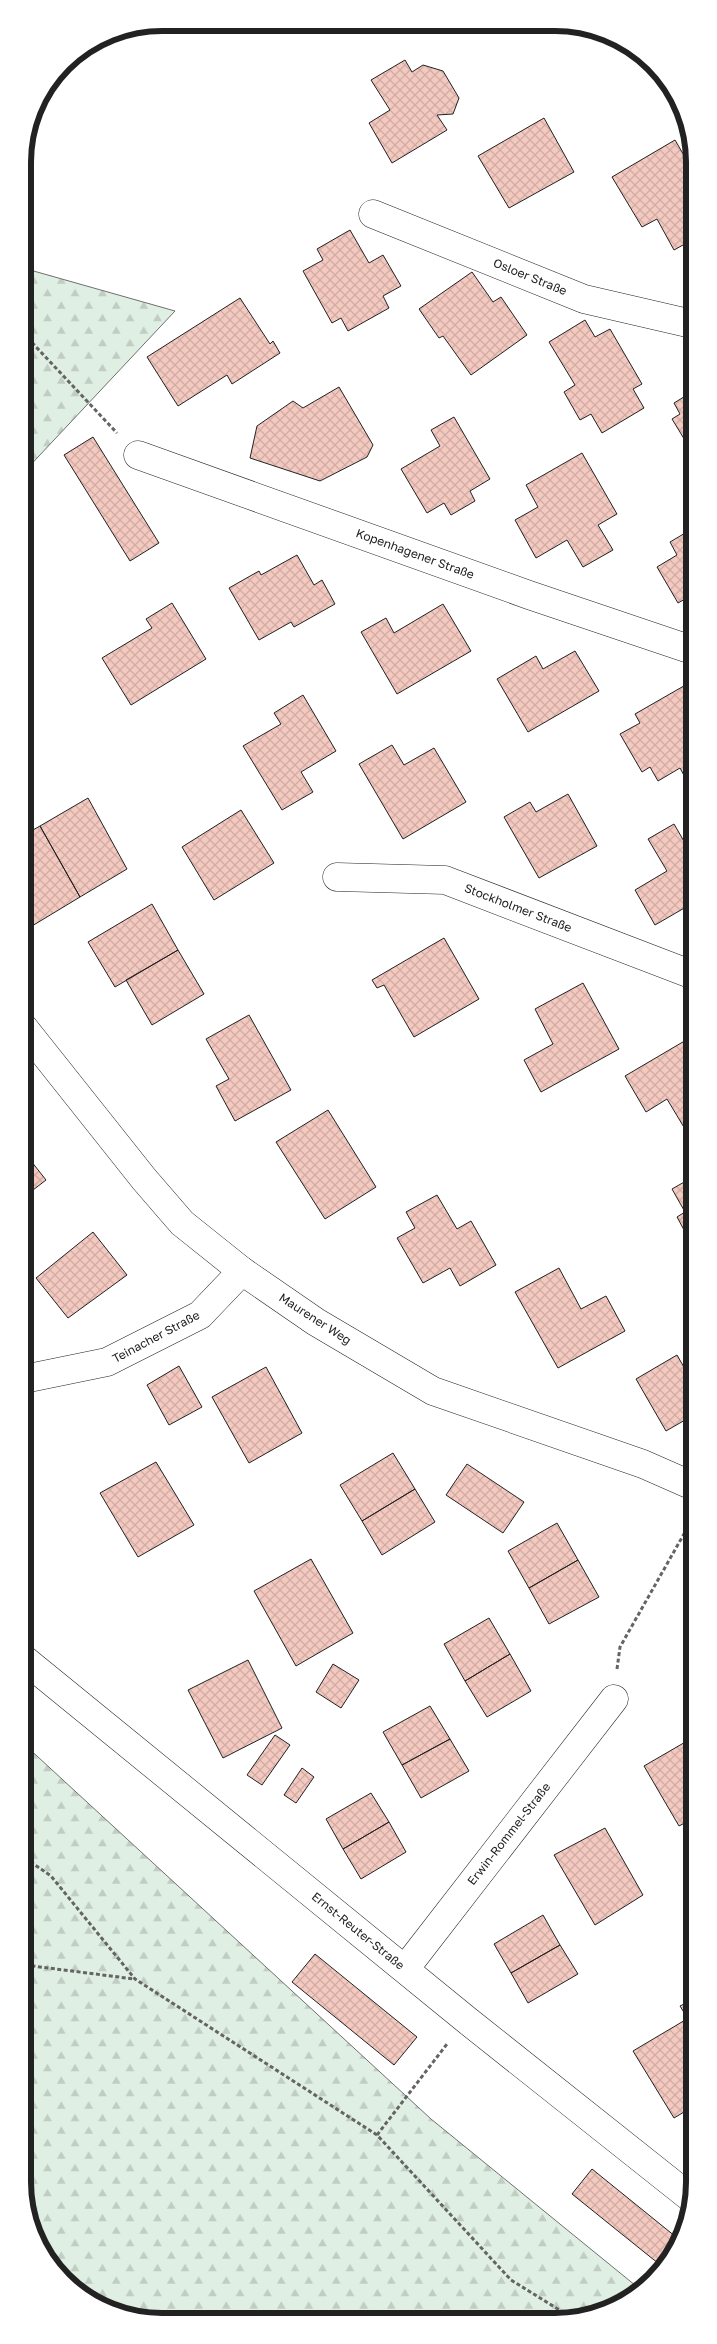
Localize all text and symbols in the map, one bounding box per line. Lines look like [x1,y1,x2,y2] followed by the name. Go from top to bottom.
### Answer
[491,255,569,298] street label: Osloer Straße
[354,525,476,582] street label: Kopenhagener Straße
[462,880,574,935] street label: Stockholmer Straße
[276,1290,354,1348] street label: Maurener Weg
[110,1307,202,1366] street label: Teinacher Straße
[464,1779,553,1888] street label: Erwin-Rommel-Straße
[309,1889,408,1973] street label: Ernst-Reuter-Straße

